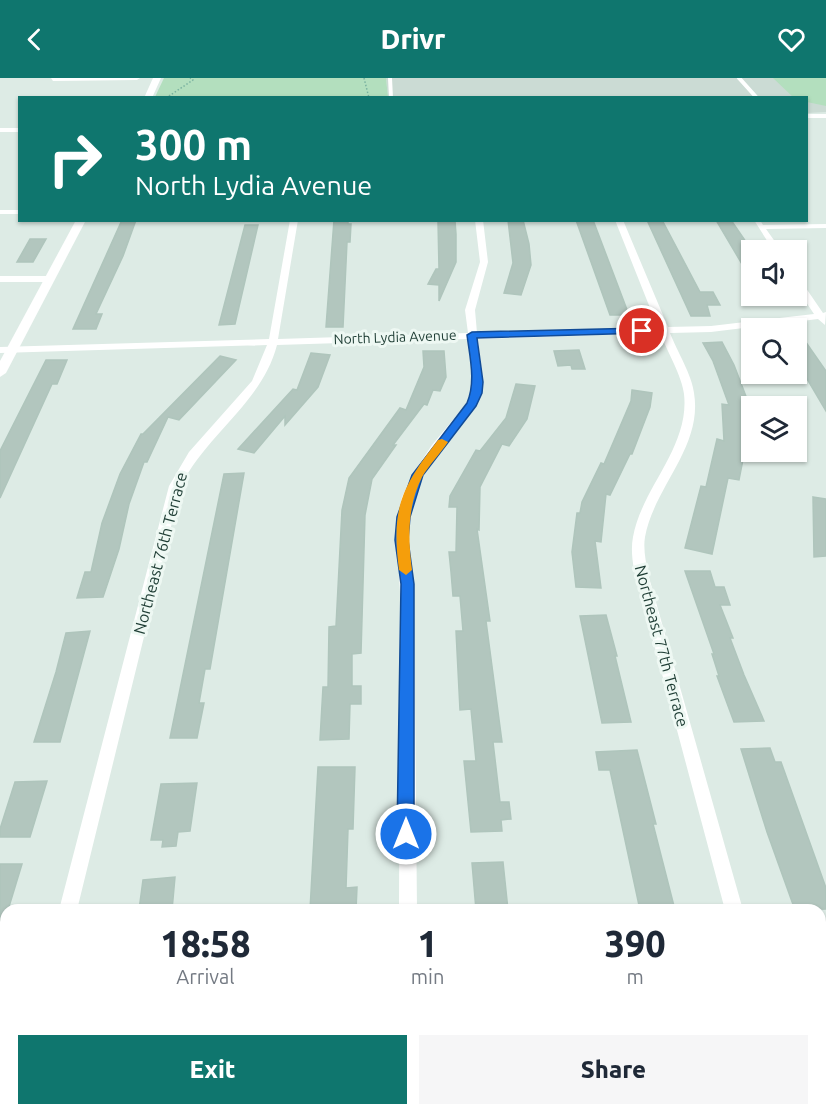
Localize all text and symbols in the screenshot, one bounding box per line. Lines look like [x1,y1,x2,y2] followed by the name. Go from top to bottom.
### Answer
[18,23,51,56] icon: back
[775,23,808,56] icon: heart
[381,24,445,54] text: Drivr
[36,120,114,198] icon: right
[135,121,252,168] text: 300 m
[135,170,372,200] text: North Lydia Avenue
[741,240,807,462] map controls
[741,240,807,306] button: sound
[616,305,667,356] pin
[625,314,658,347] icon: arrive
[741,318,807,384] button: search
[333,327,457,347] street label: North Lydia Avenue
[741,396,807,462] button: layers
[130,470,190,636] street label: Northeast 76th Terrace
[632,563,692,729] street label: Northeast 77th Terrace
[374,802,438,866] position arrow
[160,923,250,964] text: 18:58
[417,923,438,964] text: 1
[605,923,666,964] text: 390
[176,965,235,988] text: Arrival
[411,965,444,988] text: min
[627,965,644,988] text: m
[18,1035,407,1104] button: Exit
[419,1035,808,1104] button: Share

